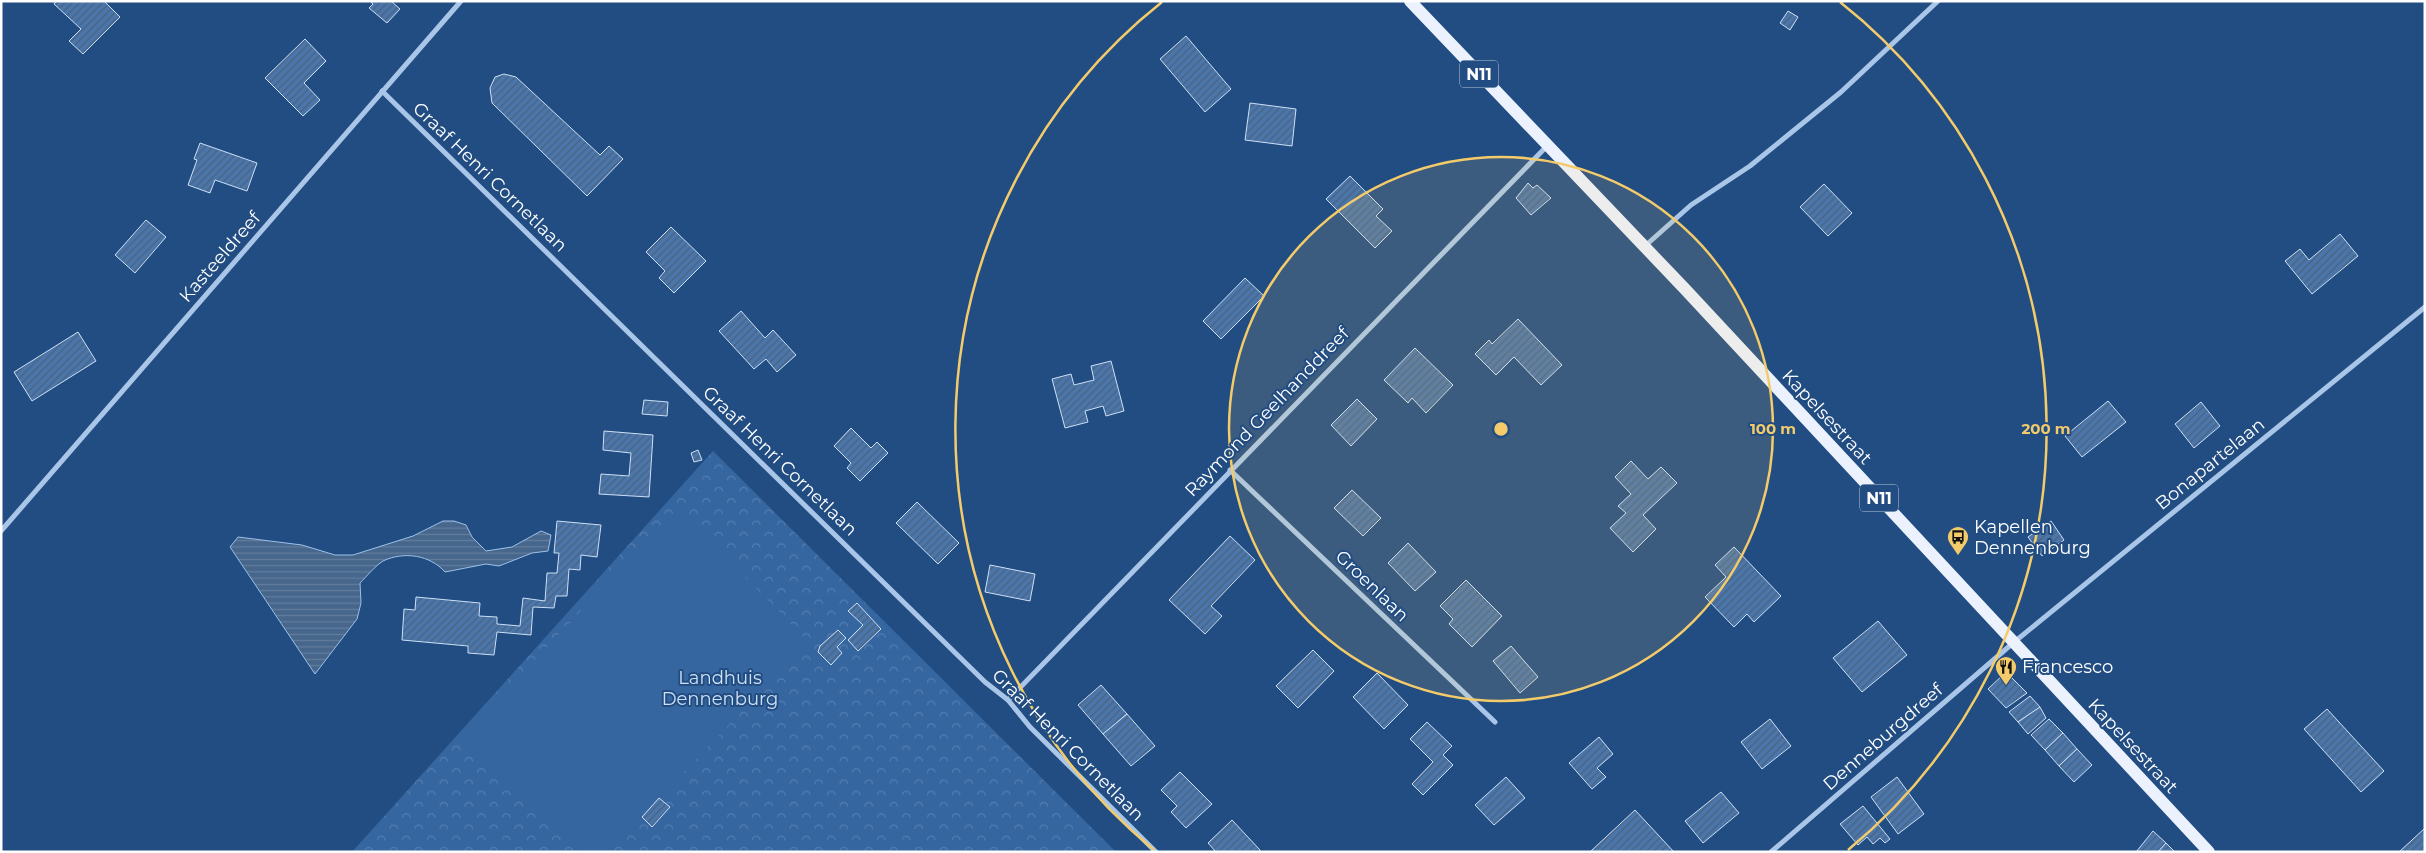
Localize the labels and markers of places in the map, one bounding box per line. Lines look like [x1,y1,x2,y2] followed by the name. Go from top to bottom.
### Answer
[1492,420,1510,438] centre of rings
[1974,516,2091,559] place label: Kapellen Dennenburg
[1946,525,1970,556] bus stop icon: Kapellen Dennenburg
[1994,655,2018,686] restaurant icon: Francesco
[2022,656,2113,678] place label: Francesco

